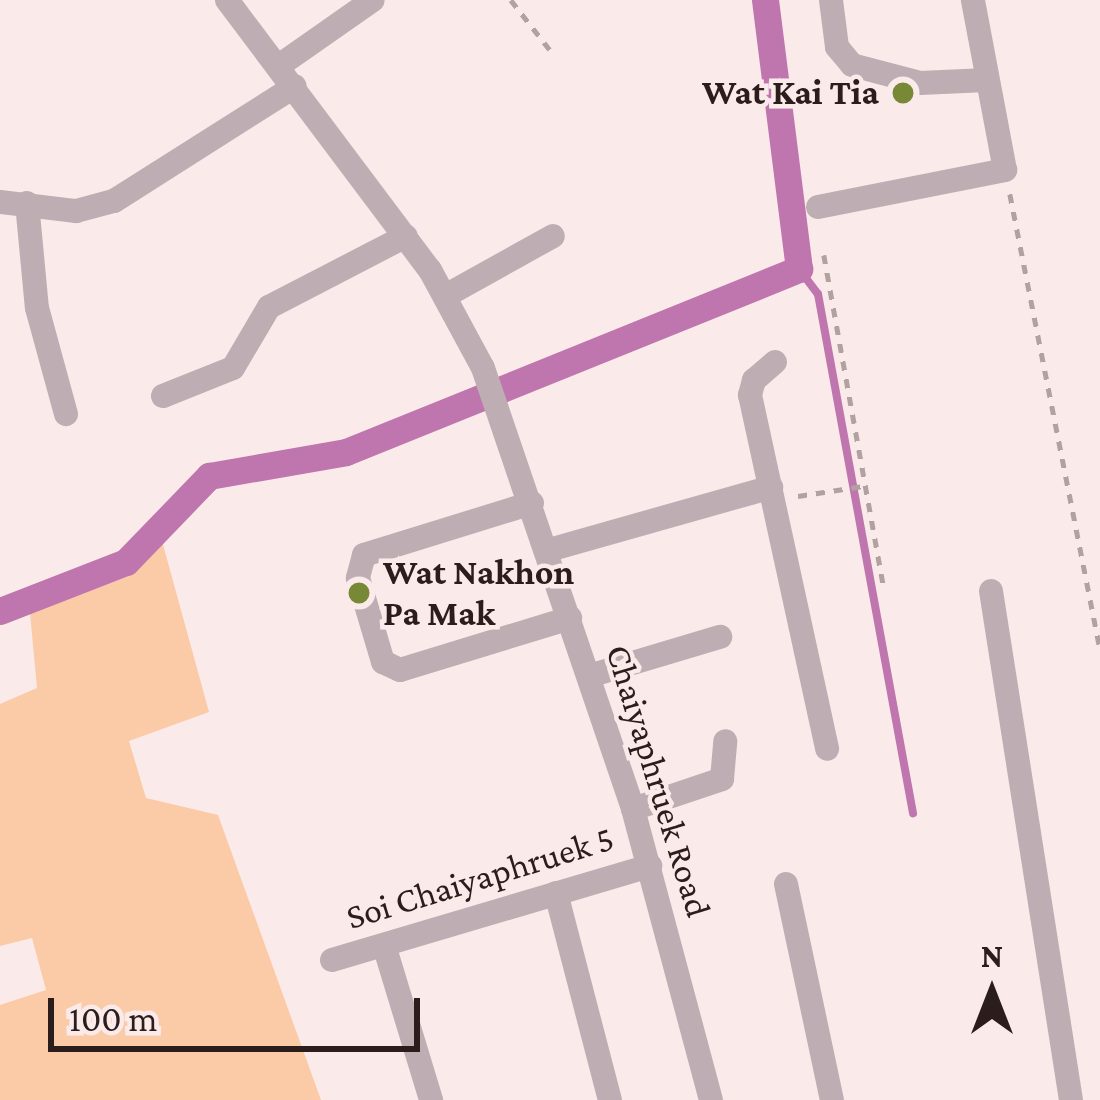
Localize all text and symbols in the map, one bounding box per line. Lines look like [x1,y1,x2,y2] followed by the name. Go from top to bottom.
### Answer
[702,71,879,115] place label: Wat Kai Tia
[890,80,916,106] marker: Wat Kai Tia
[383,550,574,635] place label: Wat Nakhon Pa Mak
[346,580,372,606] marker: Wat Nakhon Pa Mak
[596,640,720,922] street label: Chaiyaphruek Road
[341,817,619,939] street label: Soi Chaiyaphruek 5
[932,932,1052,1052] north arrow
[981,937,1003,974] text: N
[54,974,426,1048] scale bar
[69,999,157,1039] text: 100 m

